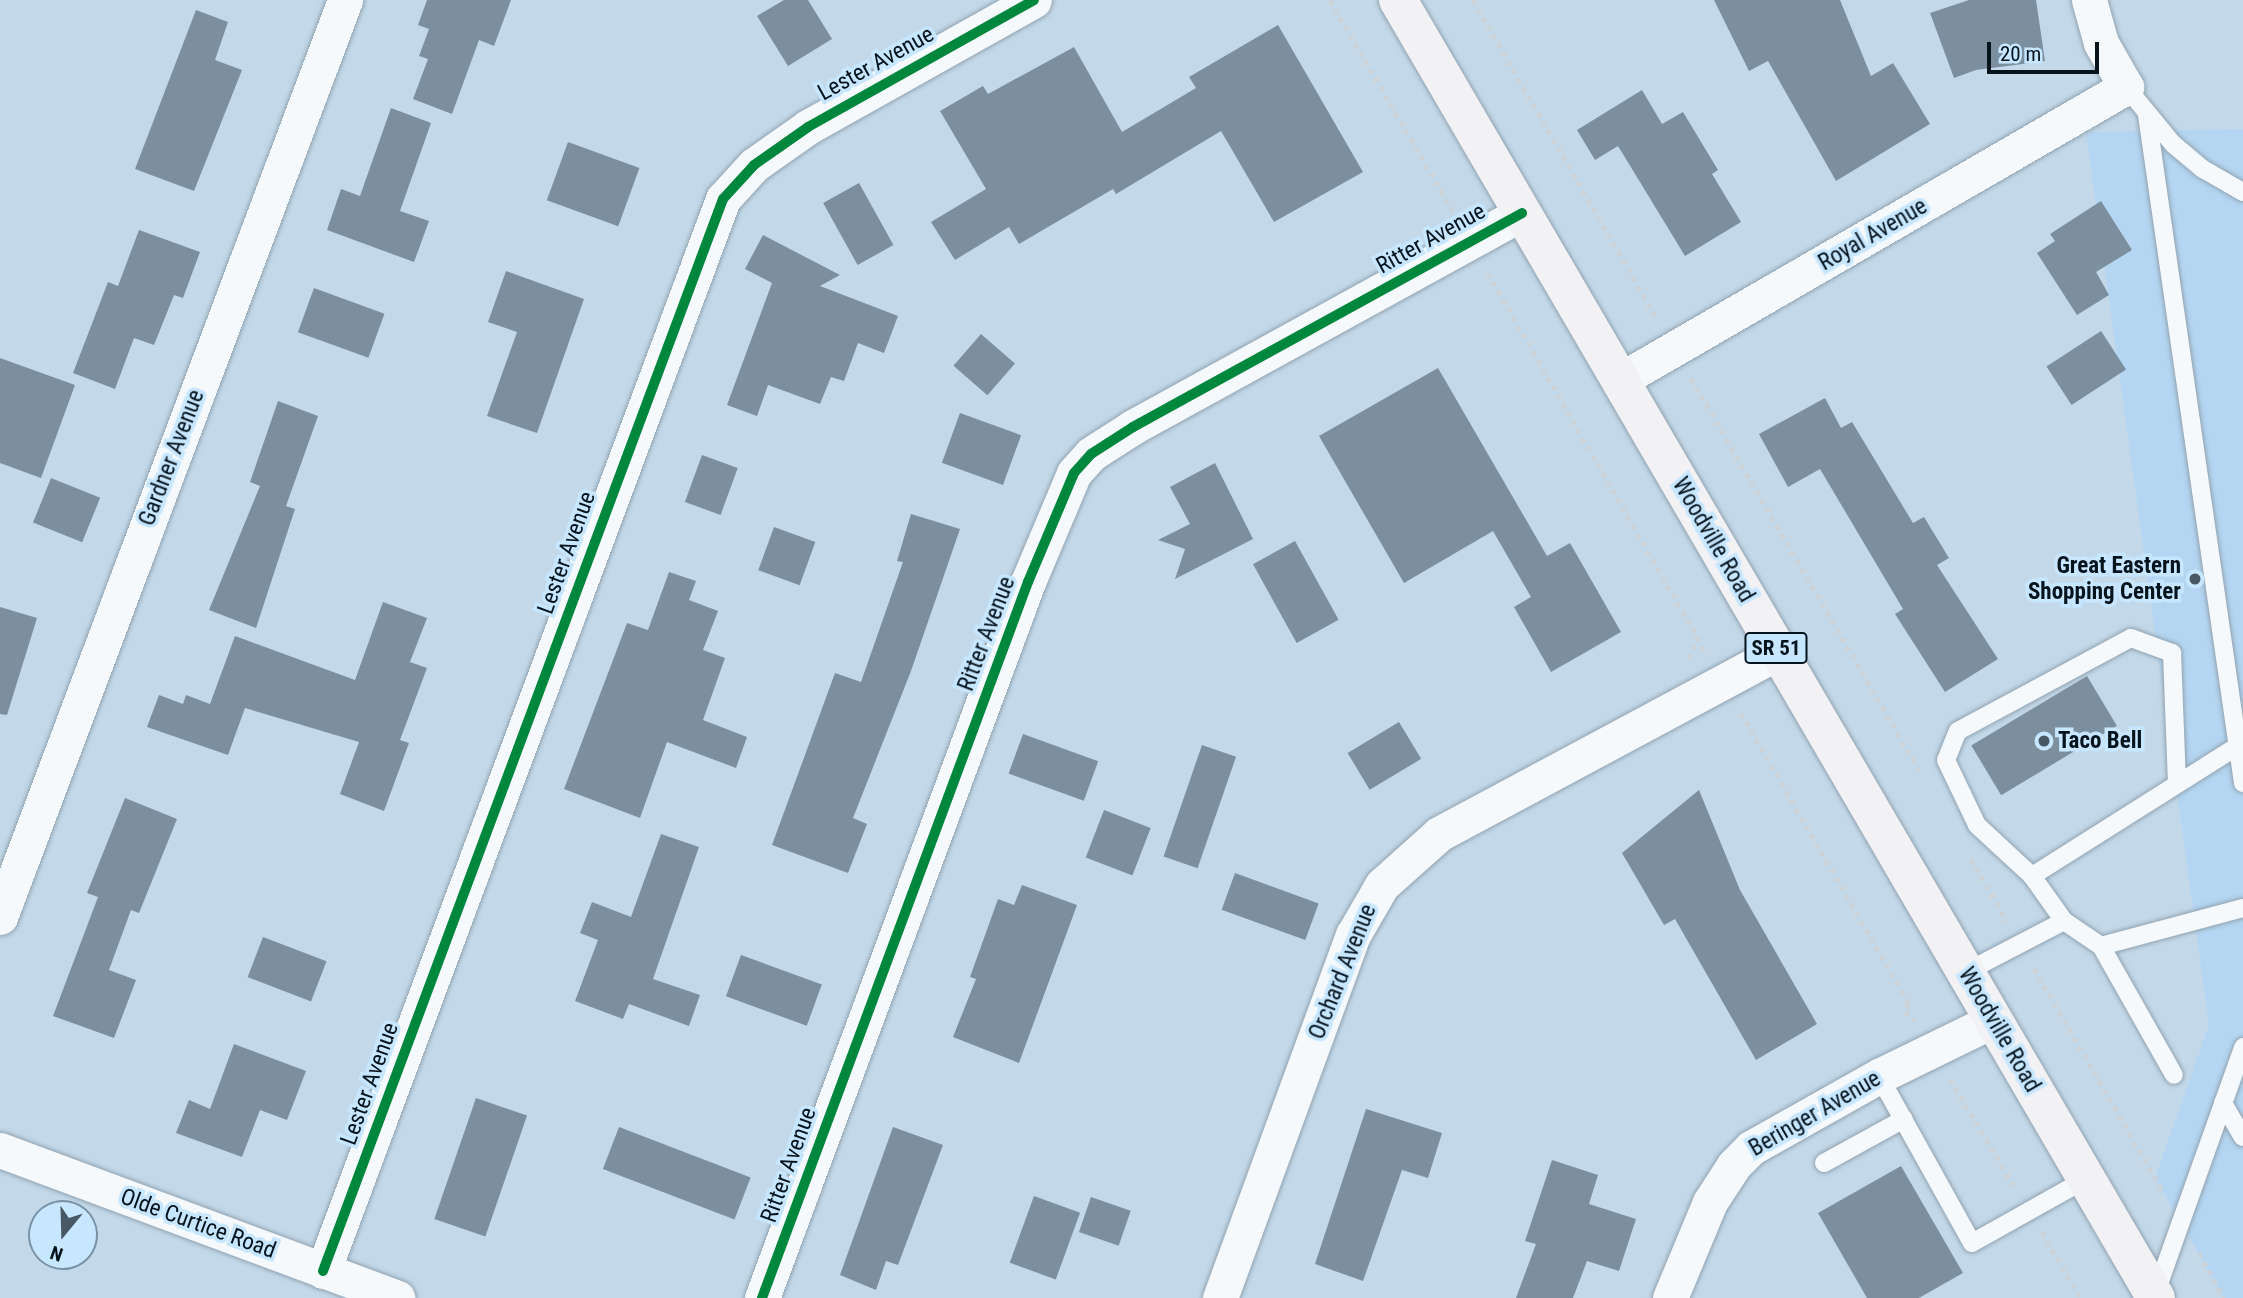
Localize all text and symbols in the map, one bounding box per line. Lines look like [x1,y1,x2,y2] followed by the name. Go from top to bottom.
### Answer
[813,21,939,107] street label: Lester Avenue
[1991,28,2103,72] scale bar
[2000,42,2041,66] text: 20 m
[1814,193,1932,277] street label: Royal Avenue
[1372,198,1490,280] street label: Ritter Avenue
[133,386,211,530] street label: Gardner Avenue
[1666,473,1760,607] street label: Woodville Road
[532,488,602,618] street label: Lester Avenue
[2028,552,2181,606] place label: Great Eastern Shopping Center
[2187,571,2203,587] marker: Great Eastern Shopping Center
[953,573,1021,695] street label: Ritter Avenue
[1743,630,1809,666] road number: SR 51
[2058,727,2142,755] place label: Taco Bell
[2036,733,2052,749] marker: Taco Bell
[1303,901,1383,1043] street label: Orchard Avenue
[1952,963,2046,1097] street label: Woodville Road
[335,1019,405,1149] street label: Lester Avenue
[1744,1065,1886,1163] street label: Beringer Avenue
[755,1104,823,1226] street label: Ritter Avenue
[117,1183,279,1265] street label: Olde Curtice Road
[28,1200,98,1270] north arrow
[47,1241,66,1266] text: N

